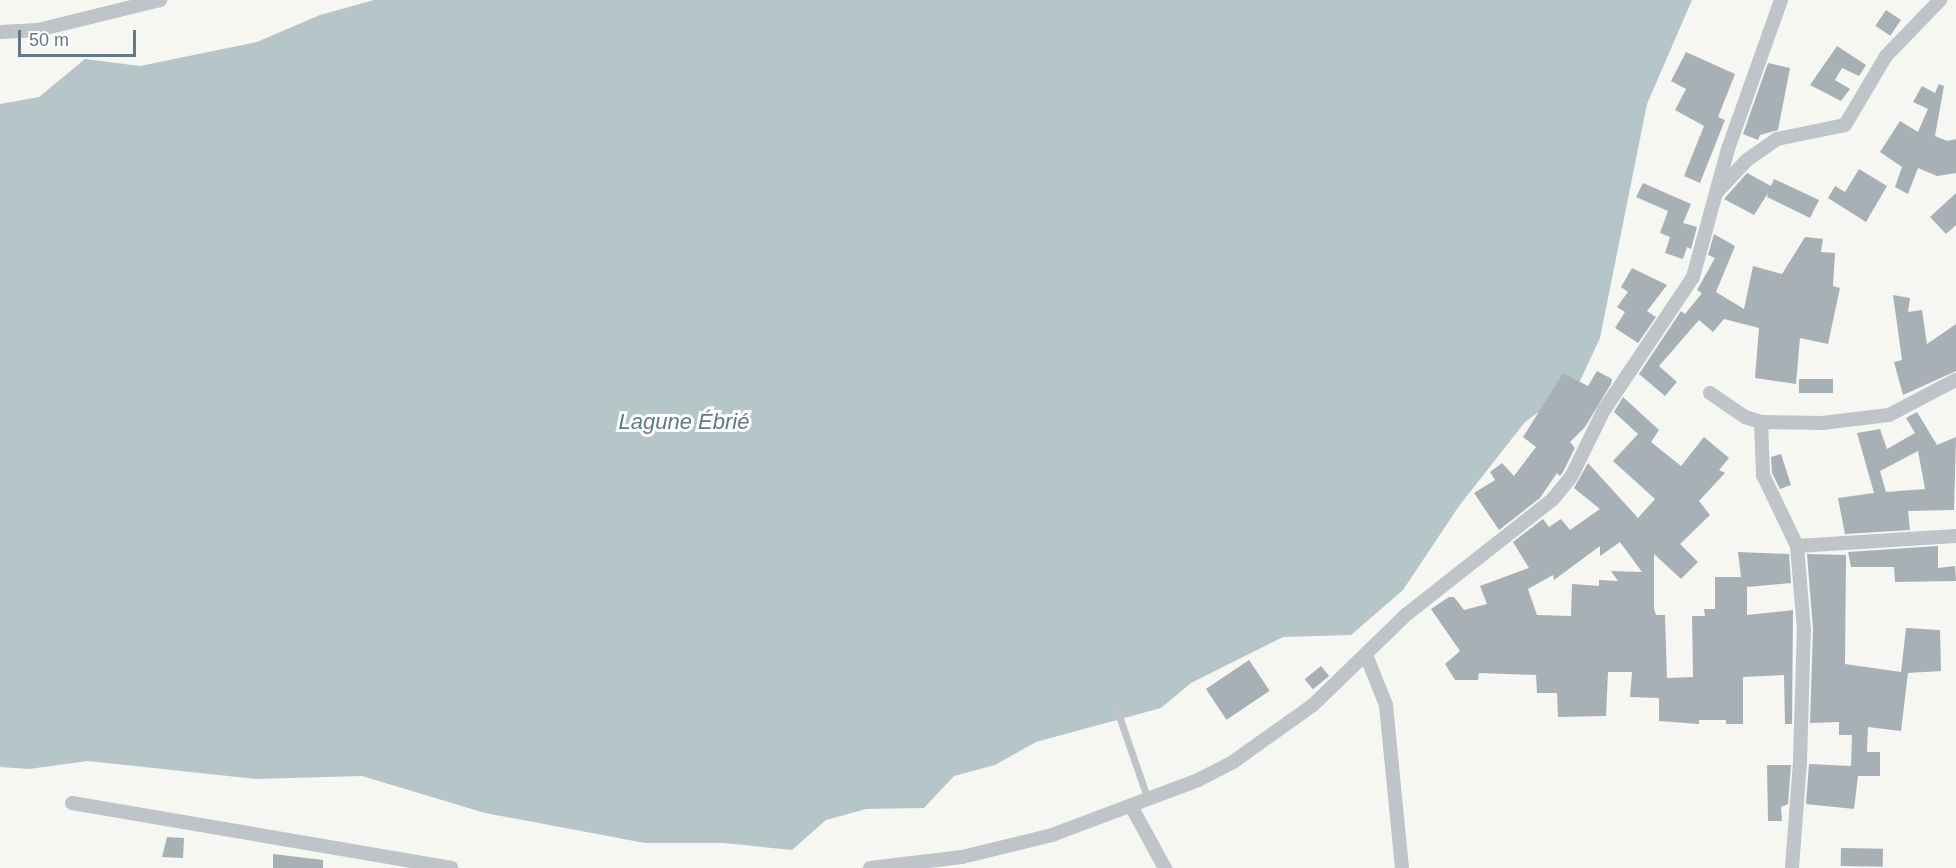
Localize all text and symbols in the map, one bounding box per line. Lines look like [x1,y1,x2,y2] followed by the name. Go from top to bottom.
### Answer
[21,18,140,56] scale bar
[29,30,69,50] text: 50 m
[619,409,749,435] water label: Lagune Ébrié

